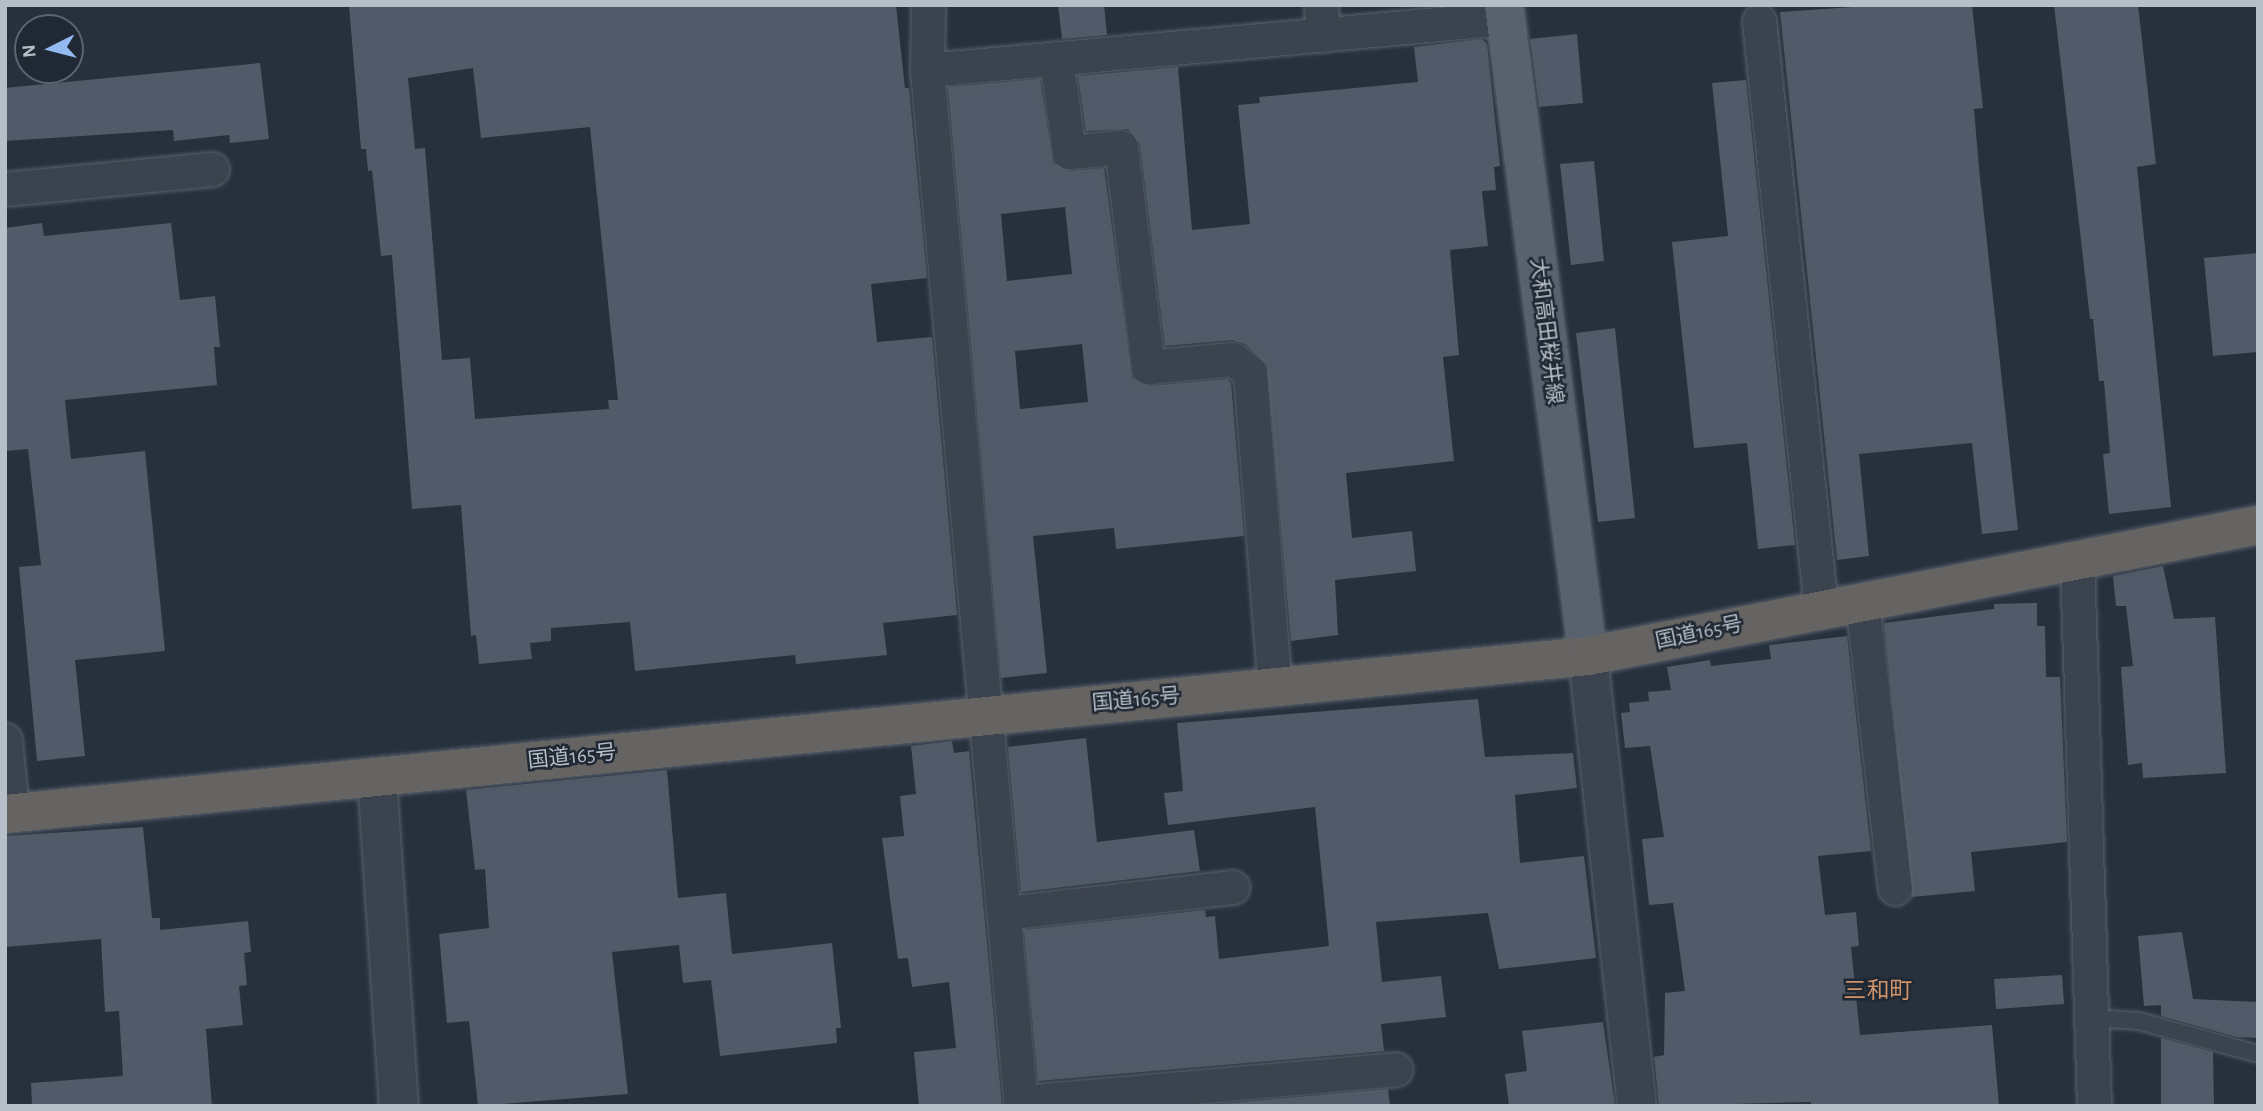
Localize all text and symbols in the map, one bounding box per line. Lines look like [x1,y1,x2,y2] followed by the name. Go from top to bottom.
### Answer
[14,14,84,84] north arrow
[19,43,40,59] text: N
[1525,257,1567,405] street label: 大和高田桜井線
[1653,611,1745,655] street label: 国道165号
[1091,684,1181,716] street label: 国道165号
[526,740,618,774] street label: 国道165号
[1844,978,1912,1006] district label: 三和町

